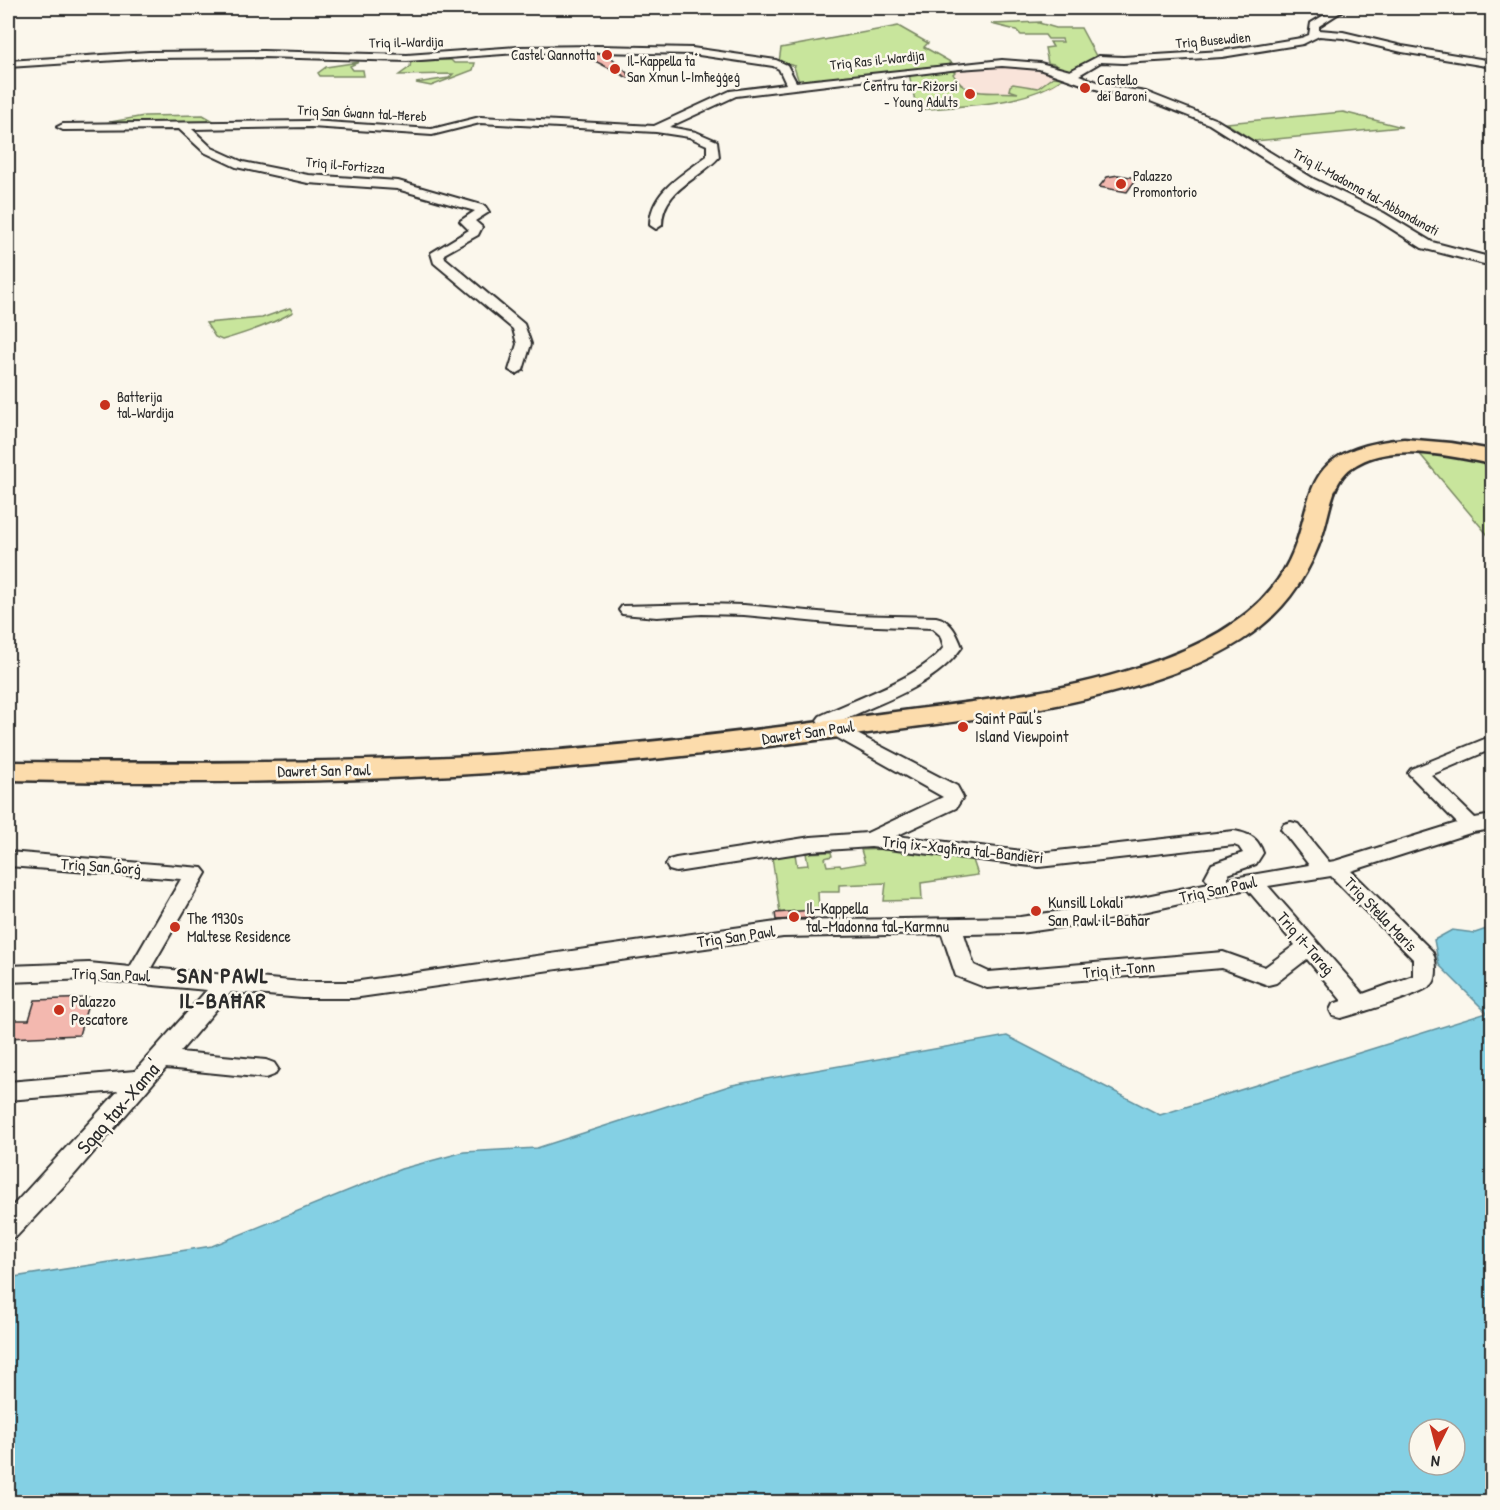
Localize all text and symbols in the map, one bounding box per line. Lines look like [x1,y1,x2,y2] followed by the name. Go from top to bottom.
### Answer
[1175,27,1251,53] street label: Triq Busewdien
[369,31,444,53] street label: Triq il-Wardija
[511,45,596,64] place label: Castel Qannotta
[829,45,926,75] street label: Triq Ras il-Wardija
[600,48,614,62] marker: Castel Qannotta
[627,51,740,87] place label: Il-Kappella ta' San Xmun l-Imħeġġeġ
[608,62,622,76] marker: Il-Kappella ta' San Xmun l-Imħeġġeġ
[1097,70,1147,105] place label: Castello dei Baroni
[863,76,958,112] place label: Ċentru tar-Riżorsi - Young Adults
[1078,81,1092,95] marker: Castello dei Baroni
[963,87,977,101] marker: Ċentru tar-Riżorsi - Young Adults
[297,100,428,126] street label: Triq San Ġwann tal-Ħereb
[1289,143,1443,241] street label: Triq il-Madonna tal-Abbandunati
[305,152,386,178] street label: Triq il-Fortizza
[1133,166,1197,201] place label: Palazzo Promontorio
[1114,177,1128,191] marker: Palazzo Promontorio
[117,387,174,423] place label: Batterija tal-Wardija
[98,398,112,412] marker: Batterija tal-Wardija
[975,707,1069,747] place label: Saint Paul's Island Viewpoint
[760,715,856,749] street label: Dawret San Pawl
[956,720,970,734] marker: Saint Paul's Island Viewpoint
[277,758,372,782] street label: Dawret San Pawl
[881,830,1045,868] street label: Triq ix-Xagħra tal-Bandieri
[60,852,142,880] street label: Triq San Ġorġ
[1177,870,1259,908] street label: Triq San Pawl
[1340,872,1422,956] street label: Triq Stella Maris
[1048,891,1150,931] place label: Kunsill Lokali San Pawl il-Baħar
[806,897,950,937] place label: Il-Kappella tal-Madonna tal-Karmnu
[1029,904,1043,918] marker: Kunsill Lokali San Pawl il-Baħar
[187,907,292,947] place label: The 1930s Maltese Residence
[1272,907,1340,979] street label: Triq it-Taraġ
[787,910,801,924] marker: Il-Kappella tal-Madonna tal-Karmnu
[168,920,182,934] marker: The 1930s Maltese Residence
[696,920,777,952] street label: Triq San Pawl
[1082,955,1156,983] street label: Triq it-Tonn
[177,960,269,1015] district label: SAN PAWL IL-BAĦAR
[71,962,151,986] street label: Triq San Pawl
[71,990,129,1030] place label: Palazzo Pescatore
[52,1003,66,1017] marker: Palazzo Pescatore
[70,1054,167,1159] street label: Sqaq tax-Xama'
[1407,1417,1467,1477] north arrow
[1430,1450,1441,1473] text: N

